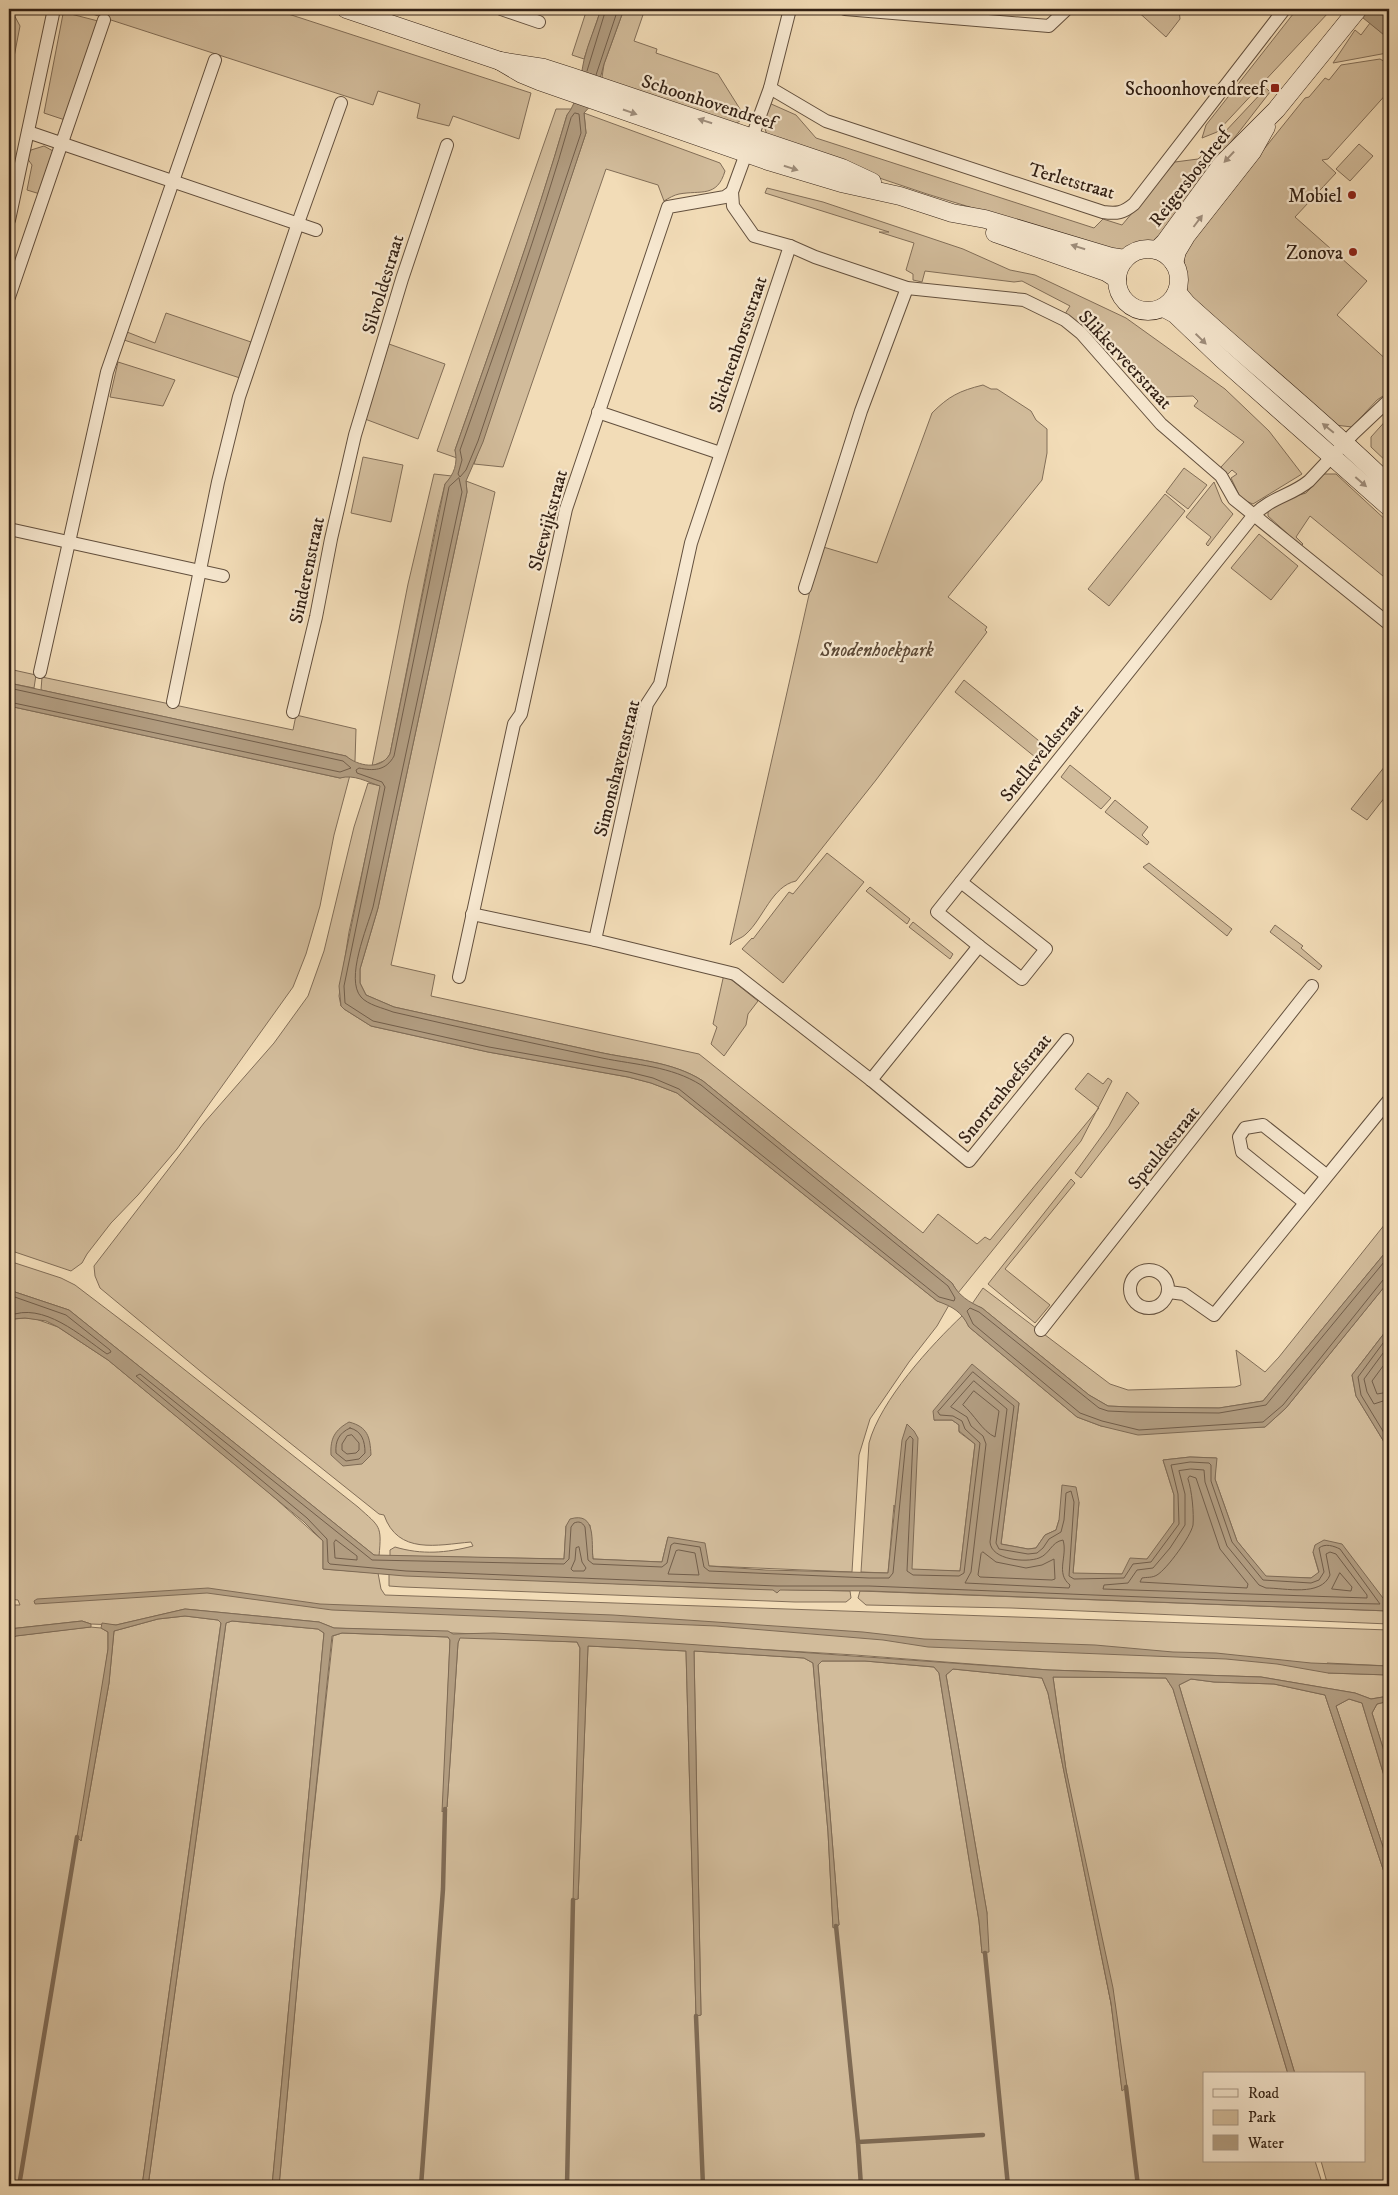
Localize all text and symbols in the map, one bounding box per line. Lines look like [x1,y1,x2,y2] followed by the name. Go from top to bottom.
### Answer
[638,70,781,136] street label: Schoonhovendreef
[1125,78,1268,101] place label: Schoonhovendreef
[1269,82,1281,94] marker: Schoonhovendreef
[623,108,638,116] one-way arrow
[697,117,712,125] one-way arrow
[1145,122,1238,232] street label: Reigersbosdreef
[1223,150,1235,162] one-way arrow
[1026,158,1117,205] street label: Terletstraat
[784,164,799,172] one-way arrow
[1288,185,1342,208] place label: Mobiel
[1346,189,1358,201] marker: Mobiel
[1193,214,1203,228] one-way arrow
[357,232,409,337] street label: Silvoldestraat
[1071,242,1086,250] one-way arrow
[1286,242,1343,265] place label: Zonova
[1347,246,1359,258] marker: Zonova
[704,273,773,416] street label: Slichtenhorststraat
[1073,306,1177,414] street label: Slikkerveerstraat
[1195,333,1207,345] one-way arrow
[1322,422,1335,433] one-way arrow
[524,467,573,574] street label: Sleewijkstraat
[1354,477,1367,488] one-way arrow
[285,515,330,626] street label: Sinderenstraat
[819,639,934,663] park label: Snodenhoekpark
[589,697,646,839] street label: Simonshavenstraat
[995,699,1089,807] street label: Snelleveldstraat
[954,1029,1057,1149] street label: Snorrenhoefstraat
[1123,1101,1205,1195] street label: Speuldestraat
[1203,2072,1366,2162] legend
[1248,2084,1280,2103] text: Road
[1248,2108,1277,2127] text: Park
[1247,2134,1284,2153] text: Water

